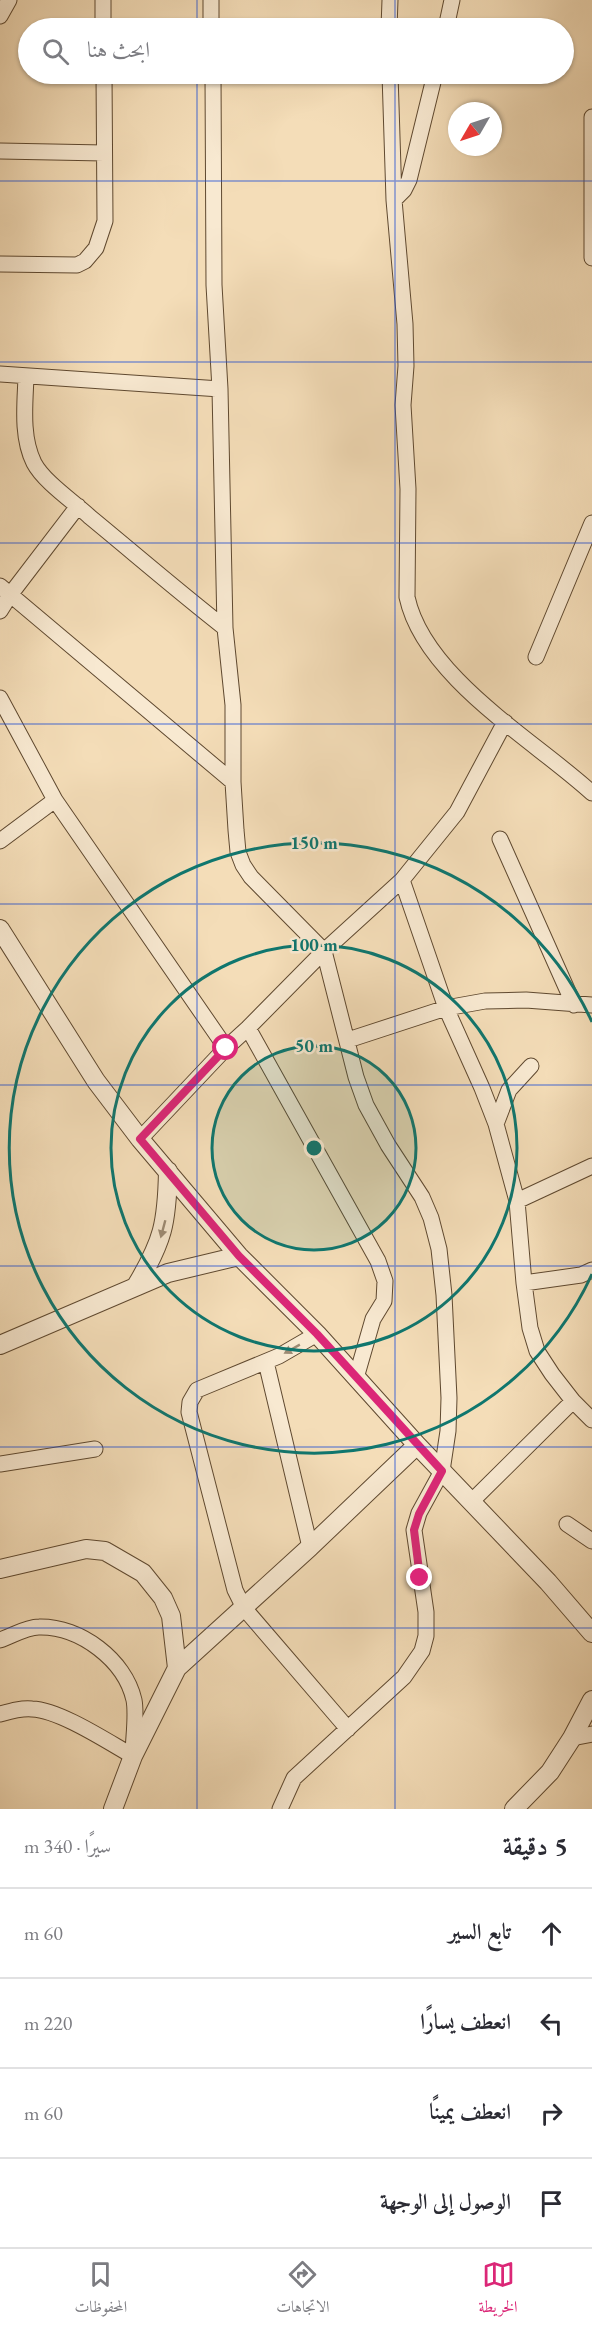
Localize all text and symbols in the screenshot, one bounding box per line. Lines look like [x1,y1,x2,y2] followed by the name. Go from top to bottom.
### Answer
[18,18,574,84] search box
[39,35,72,68] icon: search
[87,35,150,64] text: ابحث هنا
[448,102,502,156] north arrow
[290,831,338,854] text: 150 m
[290,933,338,956] text: 100 m
[212,1034,238,1060] route start
[295,1034,333,1057] text: 50 m
[304,1138,324,1158] centre of rings
[158,1220,167,1238] one-way arrow
[283,1344,300,1354] one-way arrow
[406,1564,432,1590] route end
[503,1829,568,1863] text: 5 دقيقة
[24,1833,111,1859] text: سيرًا · 340 m
[448,1917,511,1946] text: تابع السير
[535,1917,568,1950] icon: ahead
[24,1920,63,1946] text: 60 m
[420,2007,511,2036] text: انعطف يسارًا
[535,2007,568,2040] icon: left
[24,2010,72,2036] text: 220 m
[429,2097,511,2126] text: انعطف يمينًا
[535,2097,568,2130] icon: right
[24,2100,63,2126] text: 60 m
[380,2187,511,2216] text: الوصول إلى الوجهة
[535,2187,568,2220] icon: arrive
[75,2258,127,2322] tab: المحفوظات
[276,2258,330,2322] tab: الاتجاهات
[479,2258,518,2322] tab: الخريطة

